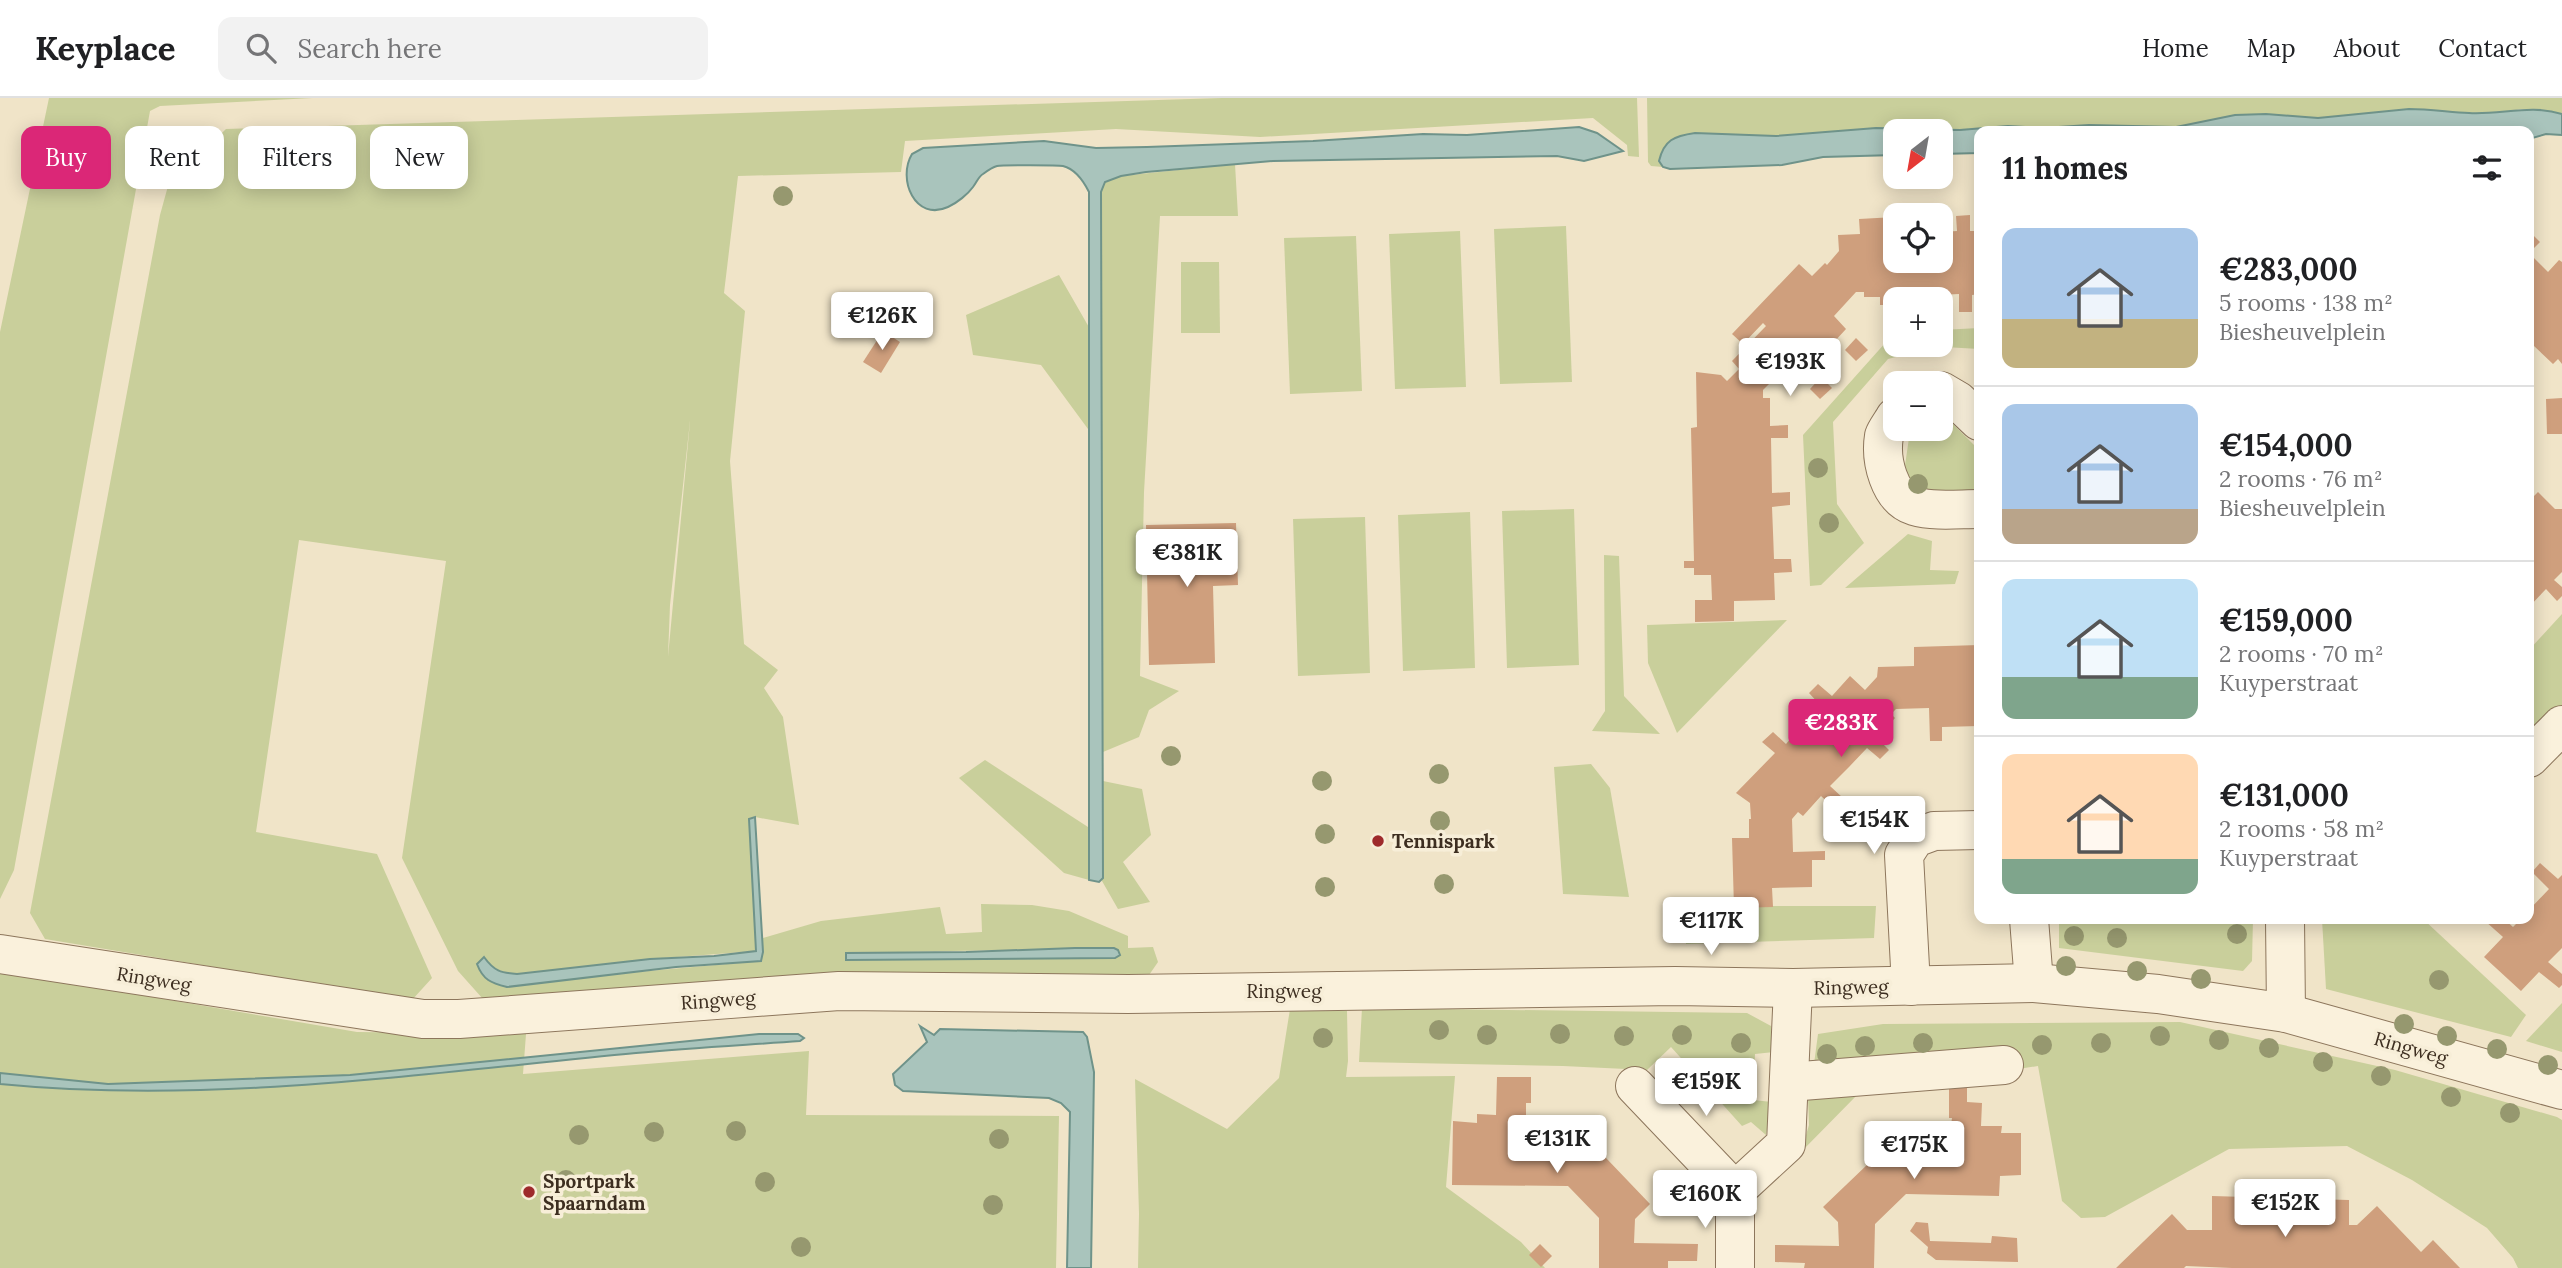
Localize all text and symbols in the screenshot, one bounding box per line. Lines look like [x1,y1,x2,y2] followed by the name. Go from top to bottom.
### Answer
[218,17,708,80] search box
[35,27,176,69] text: Keyplace
[242,29,280,67] icon: search
[298,32,442,65] text: Search here
[2142,33,2209,64] text: Home
[2247,33,2296,64] text: Map
[2334,33,2400,64] text: About
[2438,33,2527,64] text: Contact
[1883,119,1953,189] north arrow
[1883,119,1953,441] map controls
[21,126,111,189] chip: Buy
[125,126,224,189] chip: Rent
[238,126,356,189] chip: Filters
[370,126,468,189] chip: New
[2002,149,2128,187] text: 11 homes
[2468,149,2506,187] icon: filters
[1883,203,1953,273] button: locate
[2219,250,2358,288] text: €283,000
[2058,256,2142,340] icon: home
[1883,287,1953,357] button: +
[2219,288,2393,317] text: 5 rooms · 138 m²
[833,292,931,352] pin: €126K
[847,300,917,329] text: €126K
[2219,317,2386,346] text: Biesheuvelplein
[1741,338,1839,398] pin: €193K
[1755,346,1825,375] text: €193K
[1883,371,1953,441] button: −
[2219,426,2353,464] text: €154,000
[2058,432,2142,516] icon: home
[2219,464,2383,493] text: 2 rooms · 76 m²
[2219,493,2386,522] text: Biesheuvelplein
[1138,530,1236,589] pin: €381K
[1152,537,1222,566] text: €381K
[2219,601,2353,639] text: €159,000
[2058,607,2142,691] icon: home
[2219,639,2384,668] text: 2 rooms · 70 m²
[2219,668,2358,697] text: Kuyperstraat
[1792,700,1890,759] pin: €283K
[1804,707,1878,736] text: €283K
[2219,776,2349,814] text: €131,000
[2058,782,2142,866] icon: home
[1825,796,1923,856] pin: €154K
[1839,804,1909,833] text: €154K
[2219,814,2384,843] text: 2 rooms · 58 m²
[1392,829,1495,853] place label: Tennispark
[1370,833,1386,849] marker: Tennispark
[2219,843,2358,872] text: Kuyperstraat
[1662,898,1760,957] pin: €117K
[1679,905,1743,934] text: €117K
[115,961,194,997] street label: Ringweg
[1813,974,1889,1000] street label: Ringweg
[1246,979,1322,1003] street label: Ringweg
[680,985,757,1015] street label: Ringweg
[2371,1026,2451,1070] street label: Ringweg
[1657,1058,1755,1118] pin: €159K
[1671,1066,1741,1095] text: €159K
[1508,1116,1606,1175] pin: €131K
[1865,1122,1963,1181] pin: €175K
[1524,1123,1590,1152] text: €131K
[1880,1129,1948,1158] text: €175K
[543,1169,646,1215] place label: Sportpark Spaarndam
[1656,1170,1754,1230] pin: €160K
[1669,1178,1741,1207] text: €160K
[2236,1180,2334,1239] pin: €152K
[521,1184,537,1200] marker: Sportpark Spaarndam
[2251,1187,2320,1216] text: €152K

